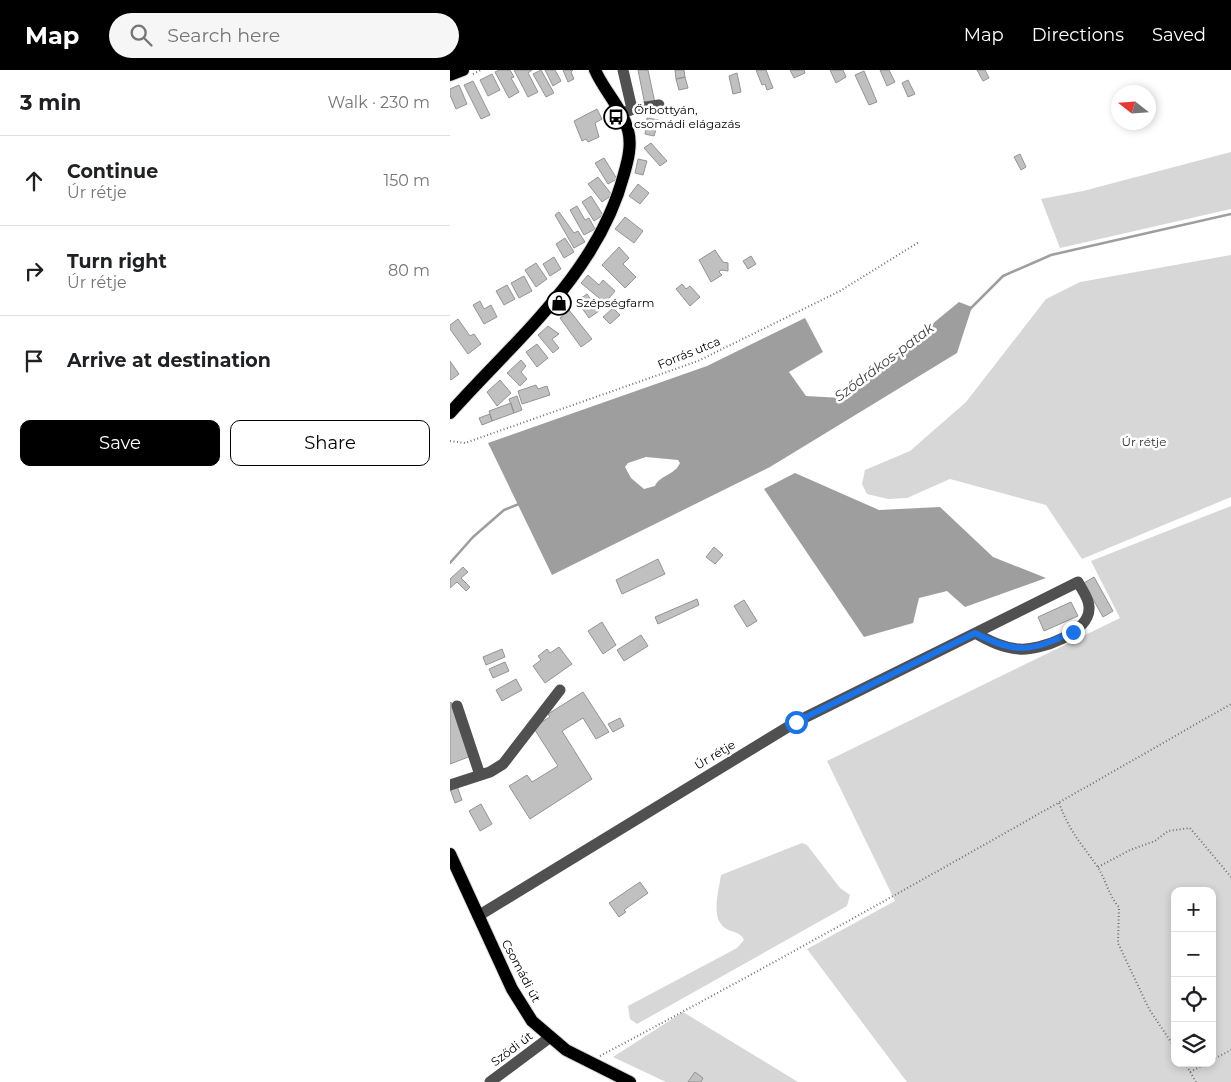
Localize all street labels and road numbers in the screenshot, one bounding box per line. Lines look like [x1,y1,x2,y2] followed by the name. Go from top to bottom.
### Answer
[655,333,722,372] street label: Forrás utca
[692,737,738,773] street label: Úr rétje
[499,937,544,1005] street label: Csomádi út
[488,1028,536,1069] street label: Sződi út

